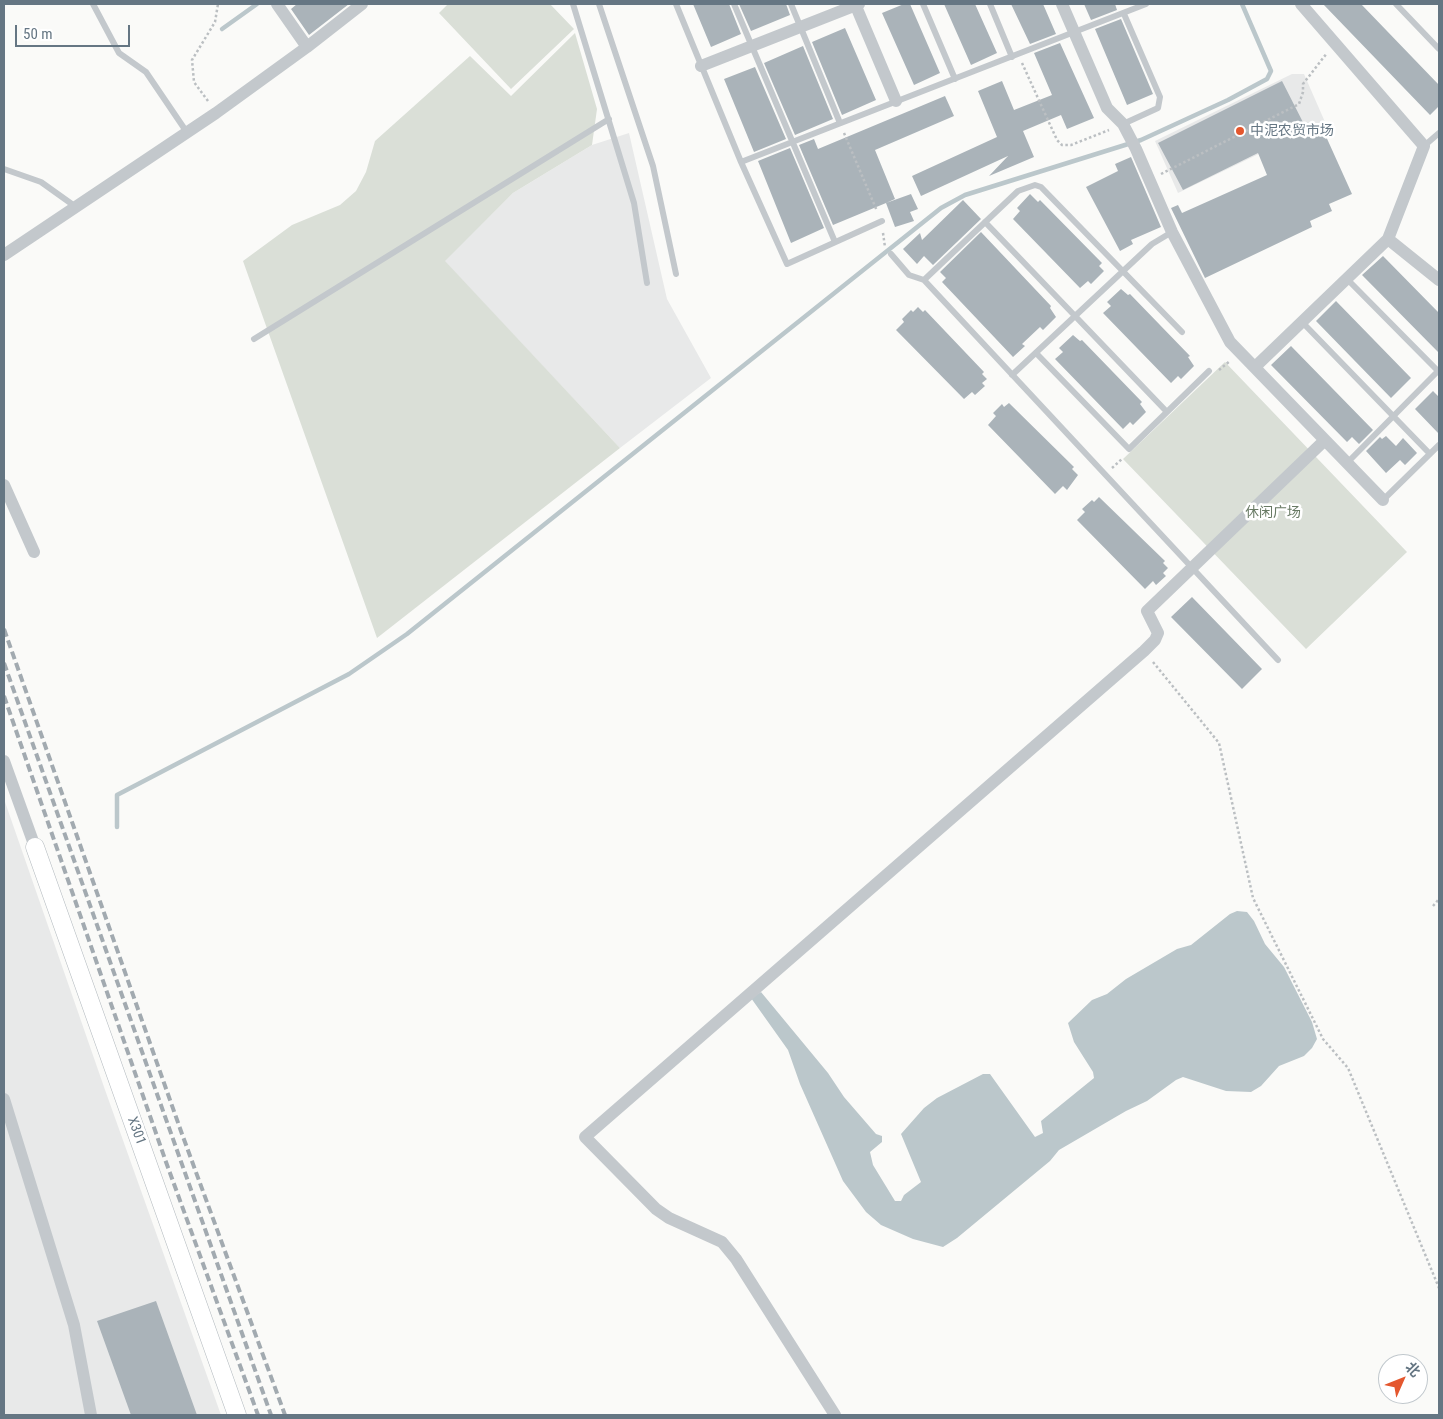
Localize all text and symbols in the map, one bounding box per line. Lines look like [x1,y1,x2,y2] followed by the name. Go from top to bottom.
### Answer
[18,15,132,47] scale bar
[23,25,53,43] text: 50 m
[1250,123,1334,139] place label: 中泥农贸市场
[1234,125,1246,137] marker: 中泥农贸市场
[1245,505,1301,521] park label: 休闲广场
[123,1115,149,1147] street label: X301
[1378,1354,1428,1404] north arrow
[1402,1359,1424,1380] text: 北

